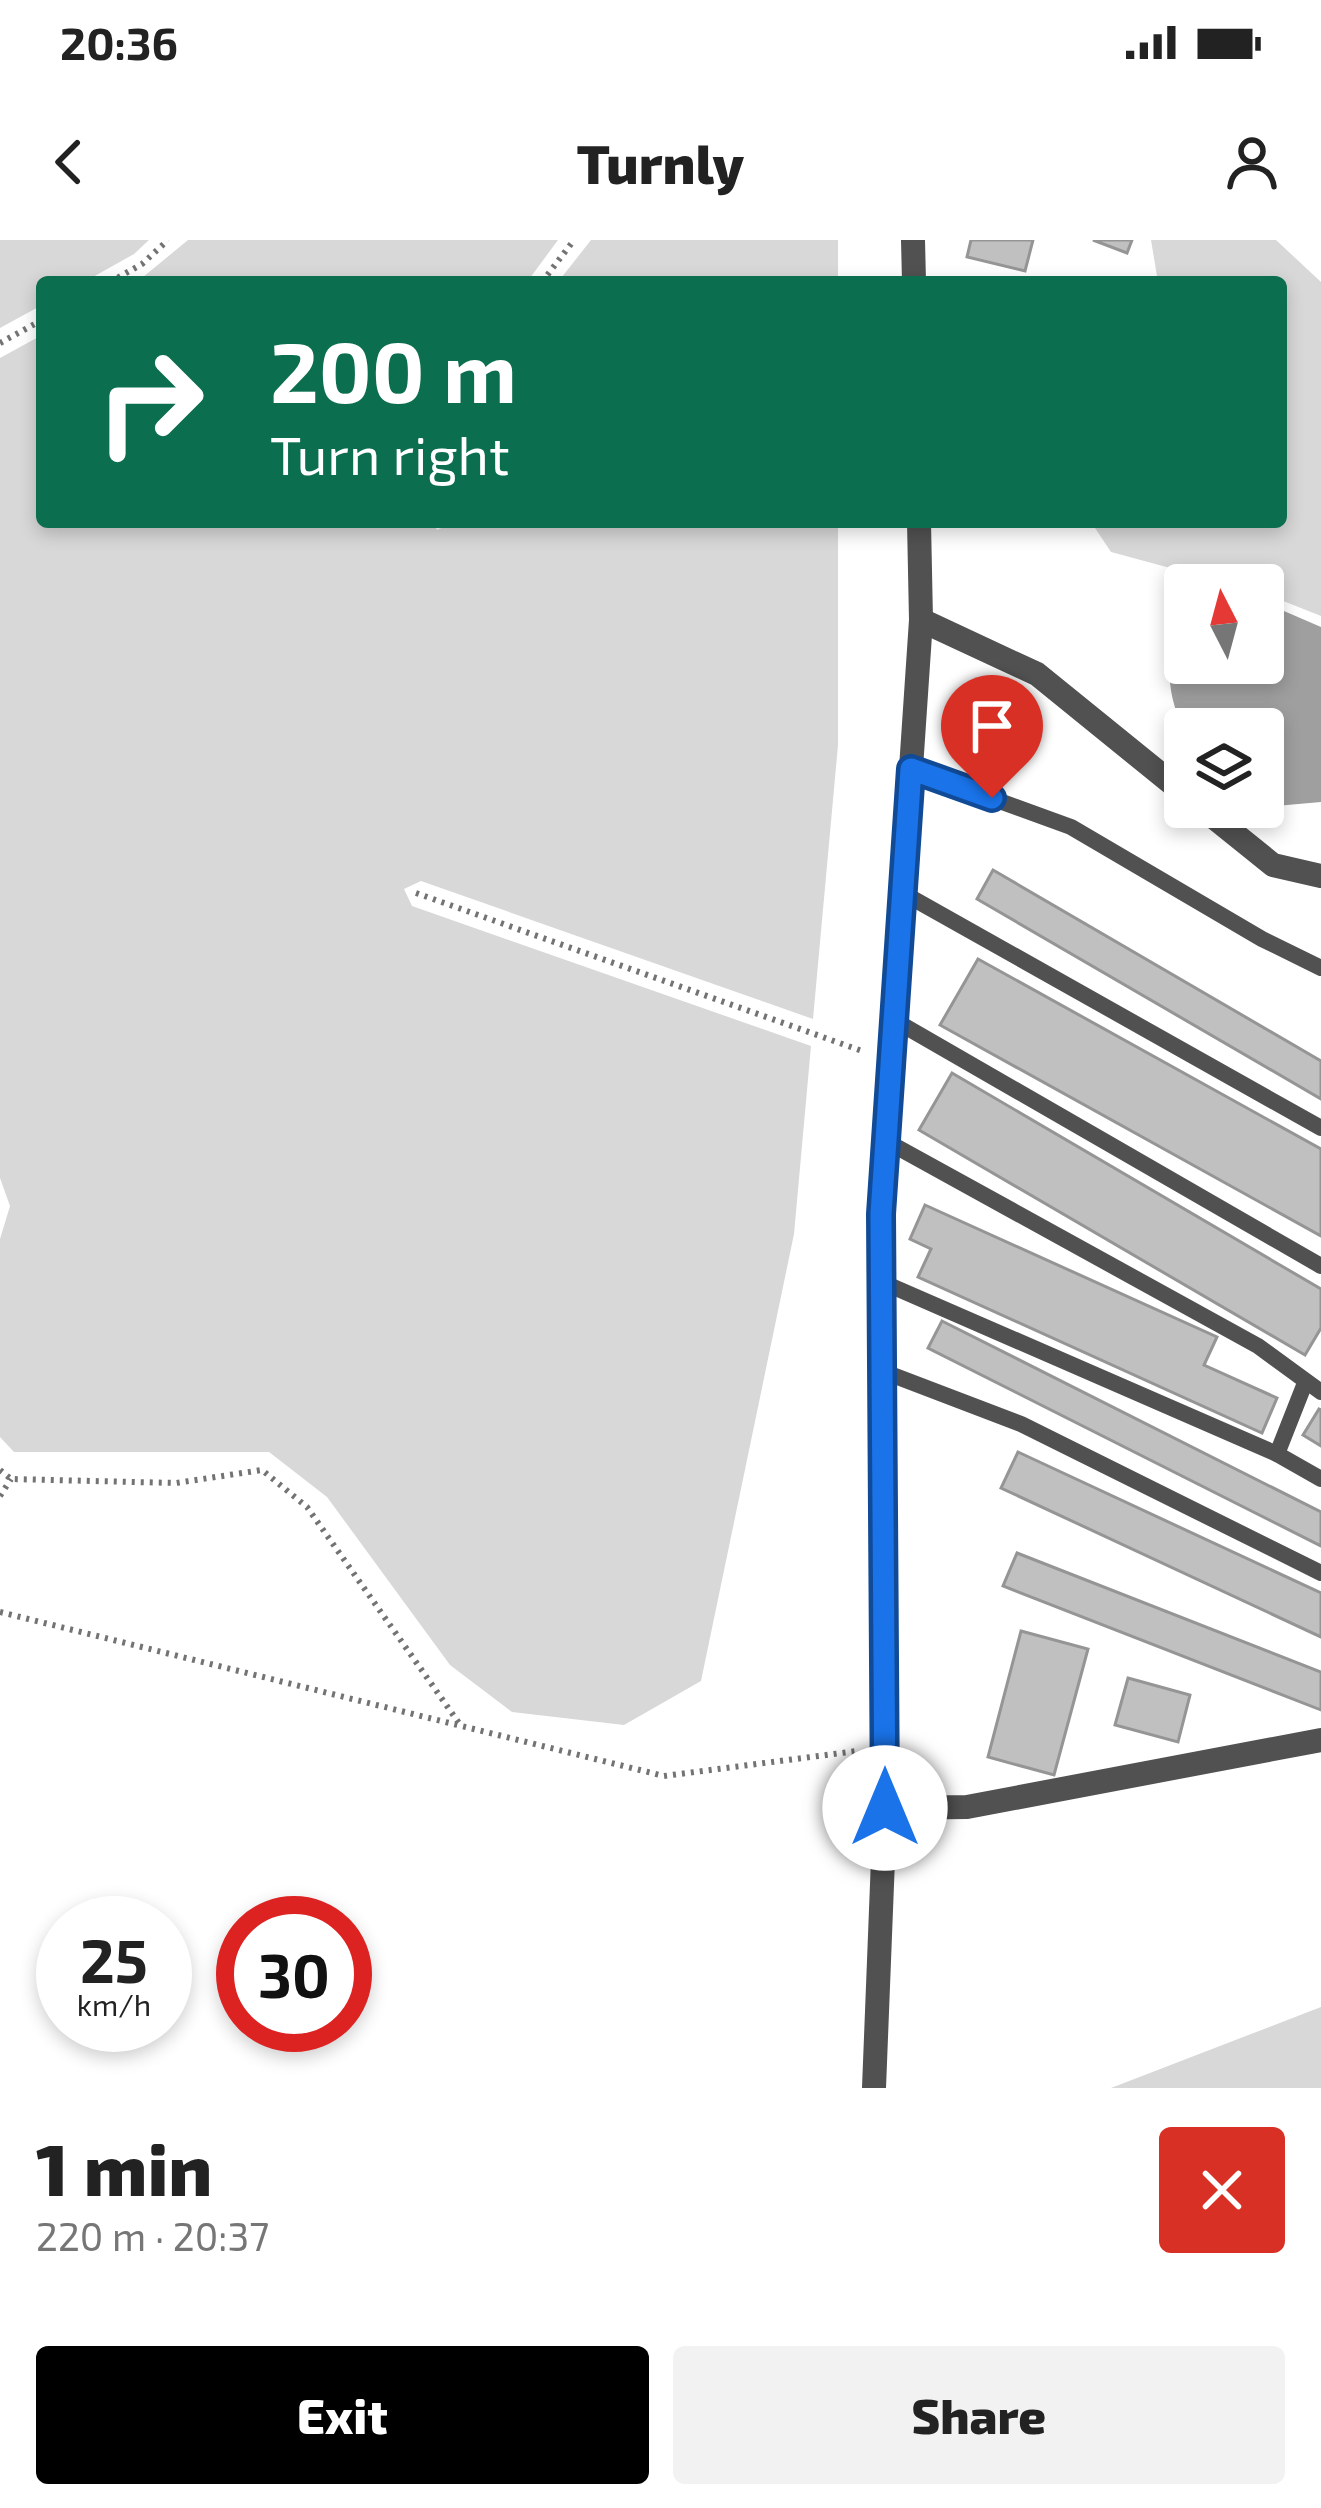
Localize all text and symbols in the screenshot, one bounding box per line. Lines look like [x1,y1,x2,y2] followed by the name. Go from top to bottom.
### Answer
[60,15,178,69] text: 20:36
[36,129,102,195] icon: back
[1219,129,1285,195] icon: person
[577,130,744,195] text: Turnly
[270,319,517,420] text: 200 m
[72,324,228,480] icon: right
[270,421,510,486] text: Turn right
[1164,564,1284,684] north arrow
[1164,564,1284,828] map controls
[941,675,1043,798] pin
[959,693,1025,759] icon: arrive
[1164,708,1284,828] button: layers
[822,1745,948,1871] position arrow
[216,1896,372,2052] speed limit sign: 30
[80,1923,148,1995] text: 25
[77,1986,151,2022] text: km/h
[36,2124,212,2210] text: 1 min
[1159,2127,1285,2253] button: close
[36,2212,269,2259] text: 220 m · 20:37
[36,2346,649,2484] button: Exit
[673,2346,1285,2484] button: Share

